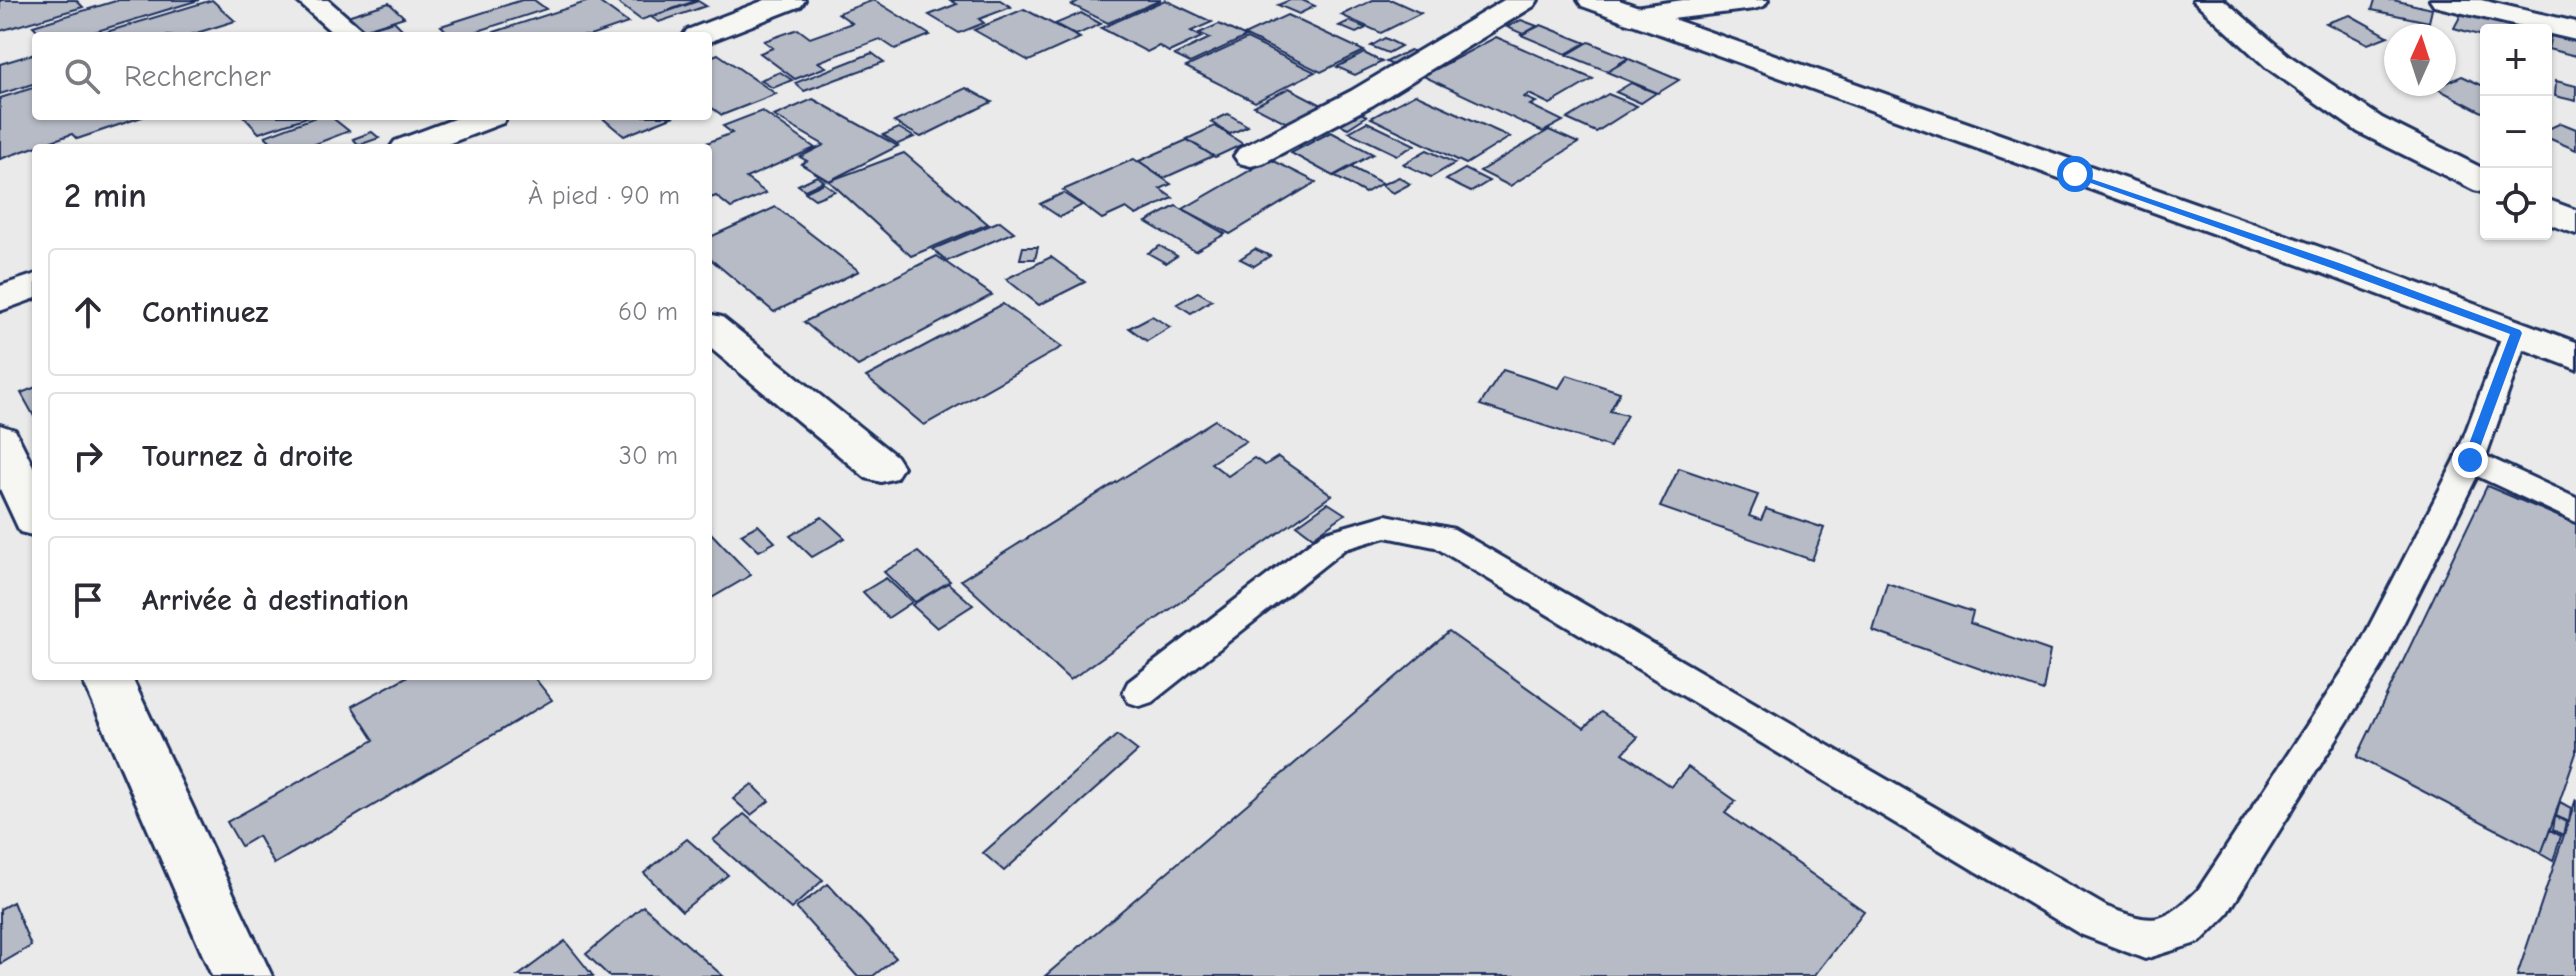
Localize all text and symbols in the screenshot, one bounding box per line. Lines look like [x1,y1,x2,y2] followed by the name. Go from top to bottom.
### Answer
[2384,24,2456,96] north arrow
[2480,24,2552,240] map controls
[2480,24,2552,96] button: +
[32,32,712,120] search box
[60,54,104,98] icon: search
[124,59,271,94] text: Rechercher
[2480,96,2552,168] button: −
[2057,156,2093,192] route start
[2480,168,2552,240] button: locate
[64,176,147,216] text: 2 min
[528,181,680,211] text: À pied · 90 m
[66,290,110,334] icon: ahead
[142,295,268,330] text: Continuez
[618,297,678,327] text: 60 m
[66,434,110,478] icon: right
[142,439,353,474] text: Tournez à droite
[619,441,678,471] text: 30 m
[2452,442,2488,478] route end
[66,578,110,622] icon: arrive
[142,583,409,618] text: Arrivée à destination

